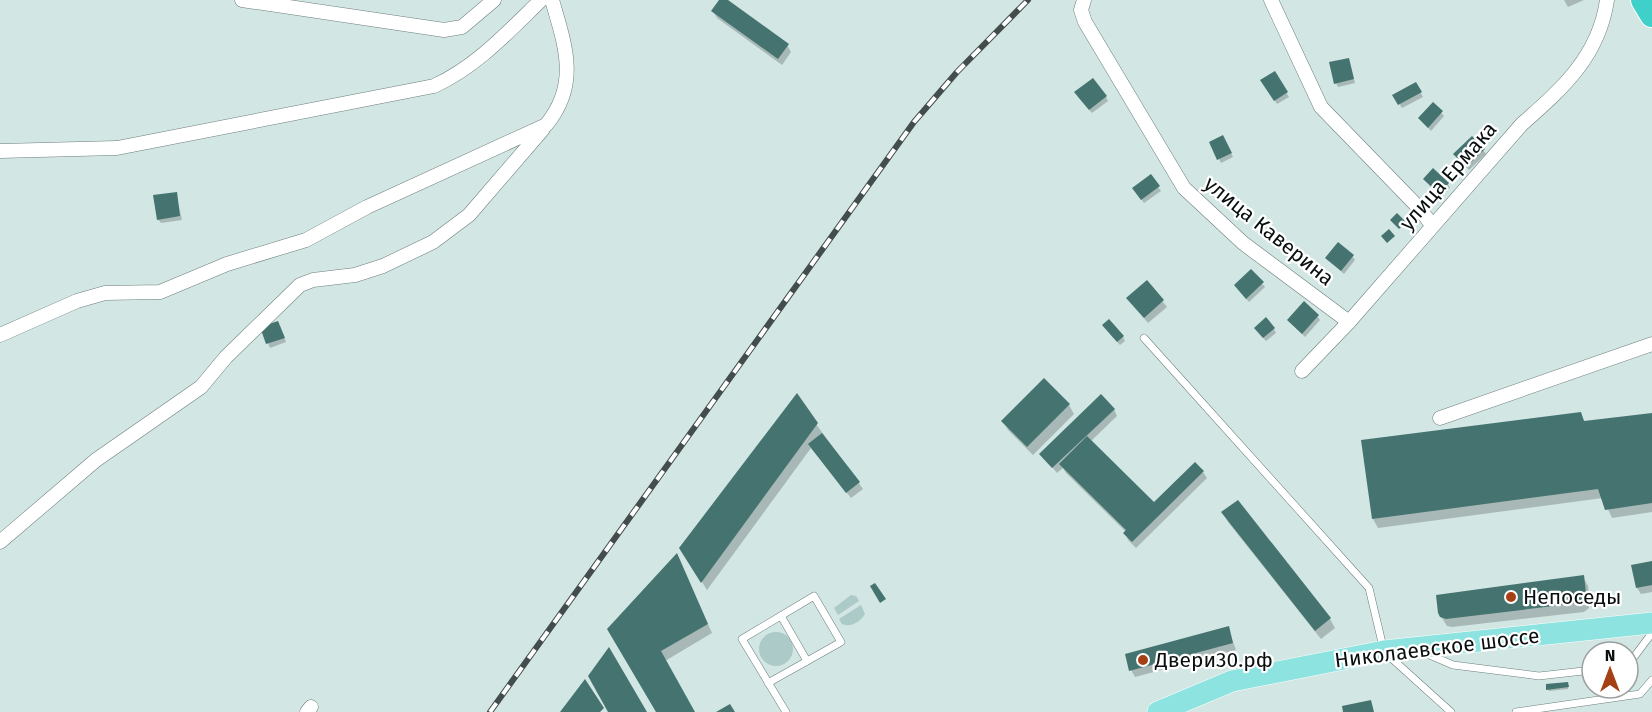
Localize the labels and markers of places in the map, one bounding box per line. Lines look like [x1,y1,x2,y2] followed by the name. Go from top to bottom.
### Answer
[1523,584,1621,610] place label: Непоседы
[1504,590,1518,604] marker: Непоседы
[1154,647,1273,673] place label: Двери30.рф
[1136,653,1150,667] marker: Двери30.рф

